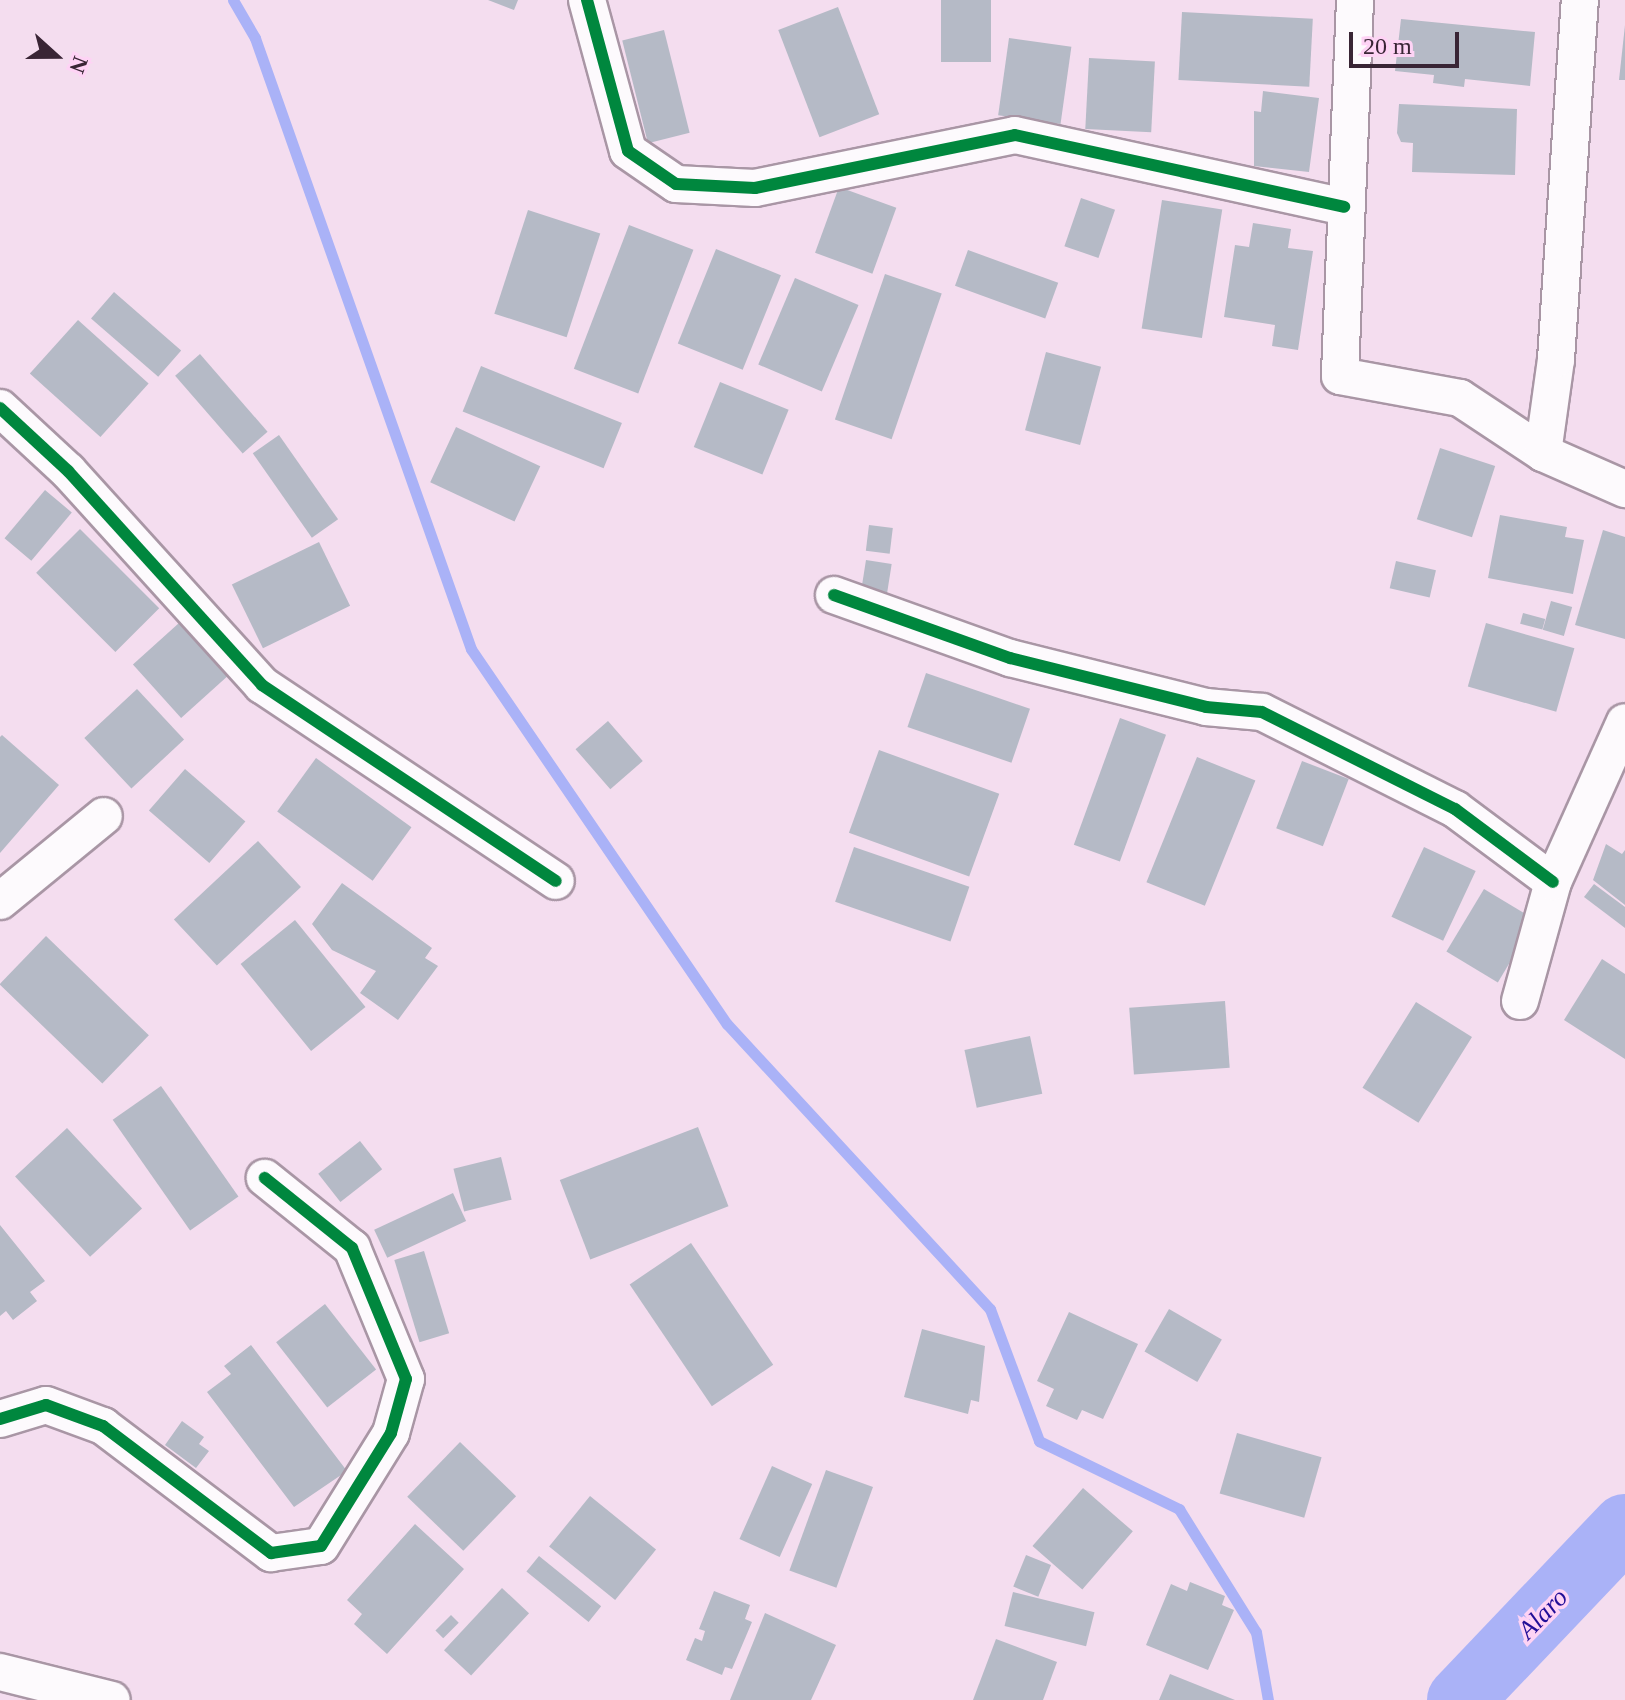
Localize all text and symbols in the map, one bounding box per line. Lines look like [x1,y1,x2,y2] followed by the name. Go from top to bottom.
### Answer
[16,16,96,96] north arrow
[1353,16,1463,66] scale bar
[1363,33,1412,59] text: 20 m
[64,53,93,77] text: N
[1512,1582,1574,1646] water label: Alaro

